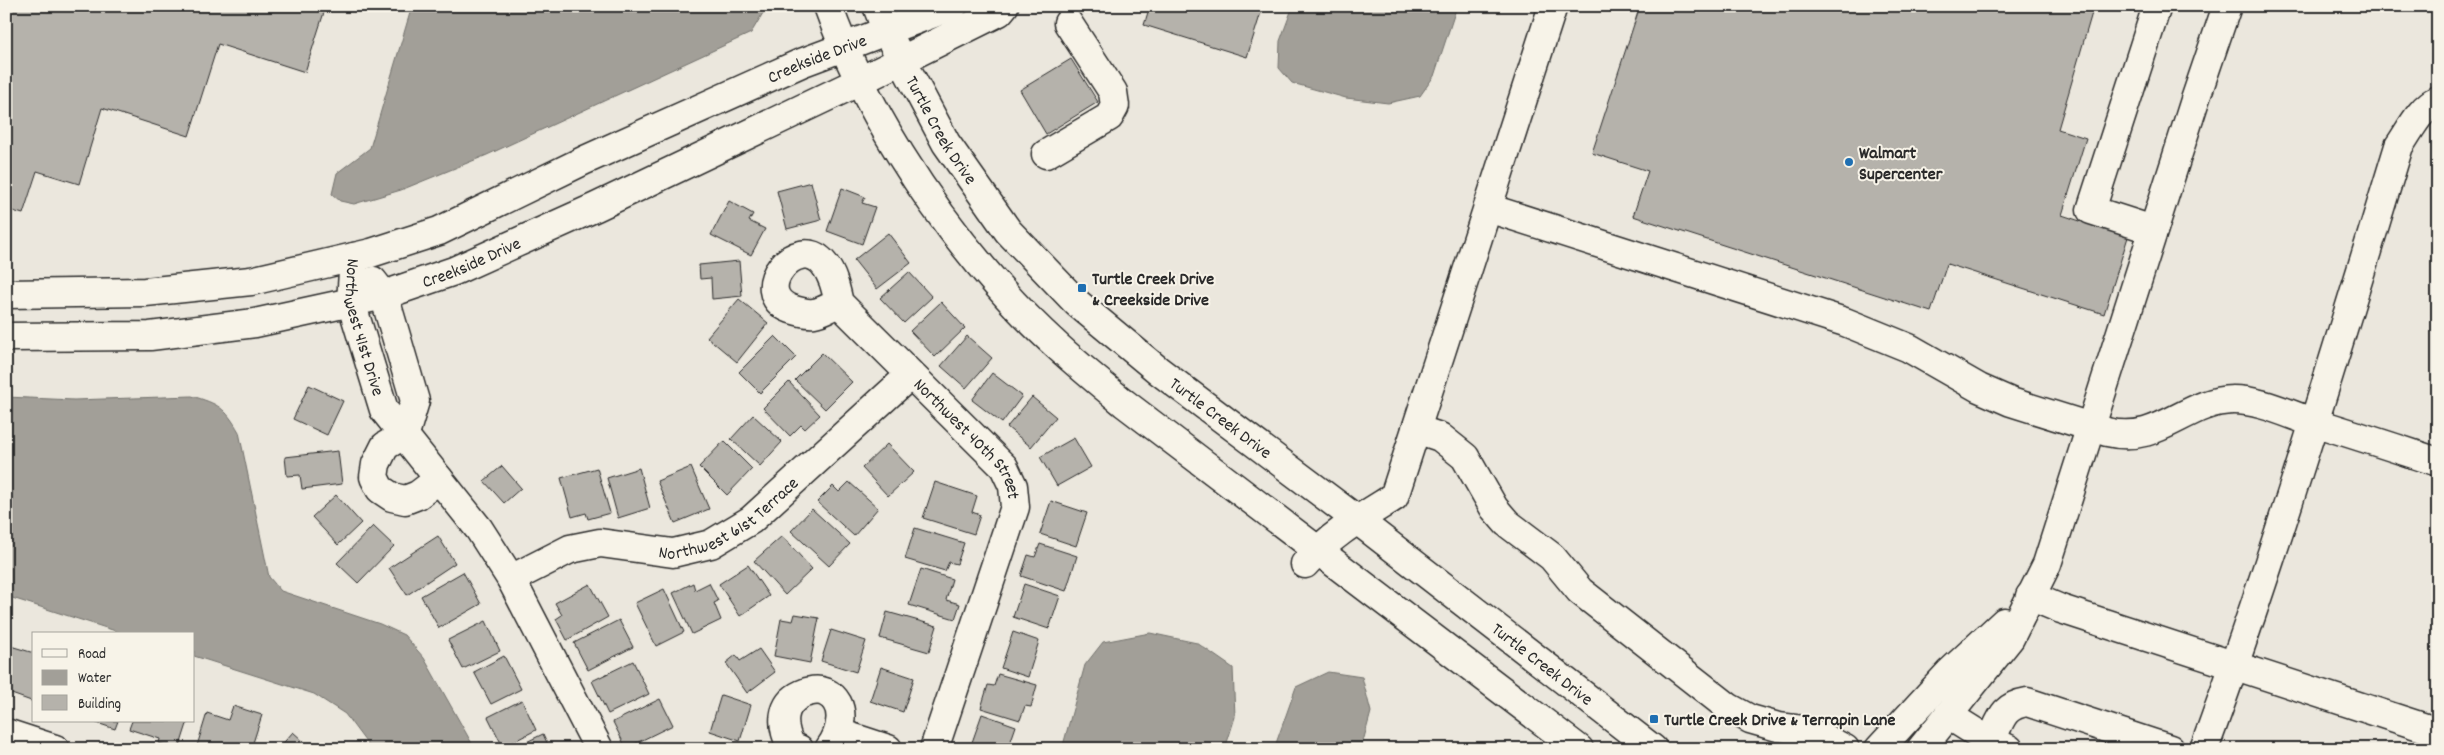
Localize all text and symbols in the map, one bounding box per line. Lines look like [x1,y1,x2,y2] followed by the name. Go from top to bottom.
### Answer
[764,29,871,91] street label: Creekside Drive
[898,72,982,191] street label: Turtle Creek Drive
[1859,142,1943,188] place label: Walmart Supercenter
[1843,156,1855,168] marker: Walmart Supercenter
[419,232,526,296] street label: Creekside Drive
[335,258,389,400] street label: Northwest 41st Drive
[1092,268,1214,314] place label: Turtle Creek Drive & Creekside Drive
[1076,282,1088,294] marker: Turtle Creek Drive & Creekside Drive
[1163,373,1276,466] street label: Turtle Creek Drive
[907,374,1024,501] street label: Northwest 40th Street
[657,472,805,568] street label: Northwest 61st Terrace
[1485,618,1597,713] street label: Turtle Creek Drive
[32,632,195,722] legend
[78,644,106,666] text: Road
[78,668,112,690] text: Water
[78,694,121,716] text: Building
[1664,709,1895,734] place label: Turtle Creek Drive & Terrapin Lane
[1648,713,1660,725] marker: Turtle Creek Drive & Terrapin Lane

